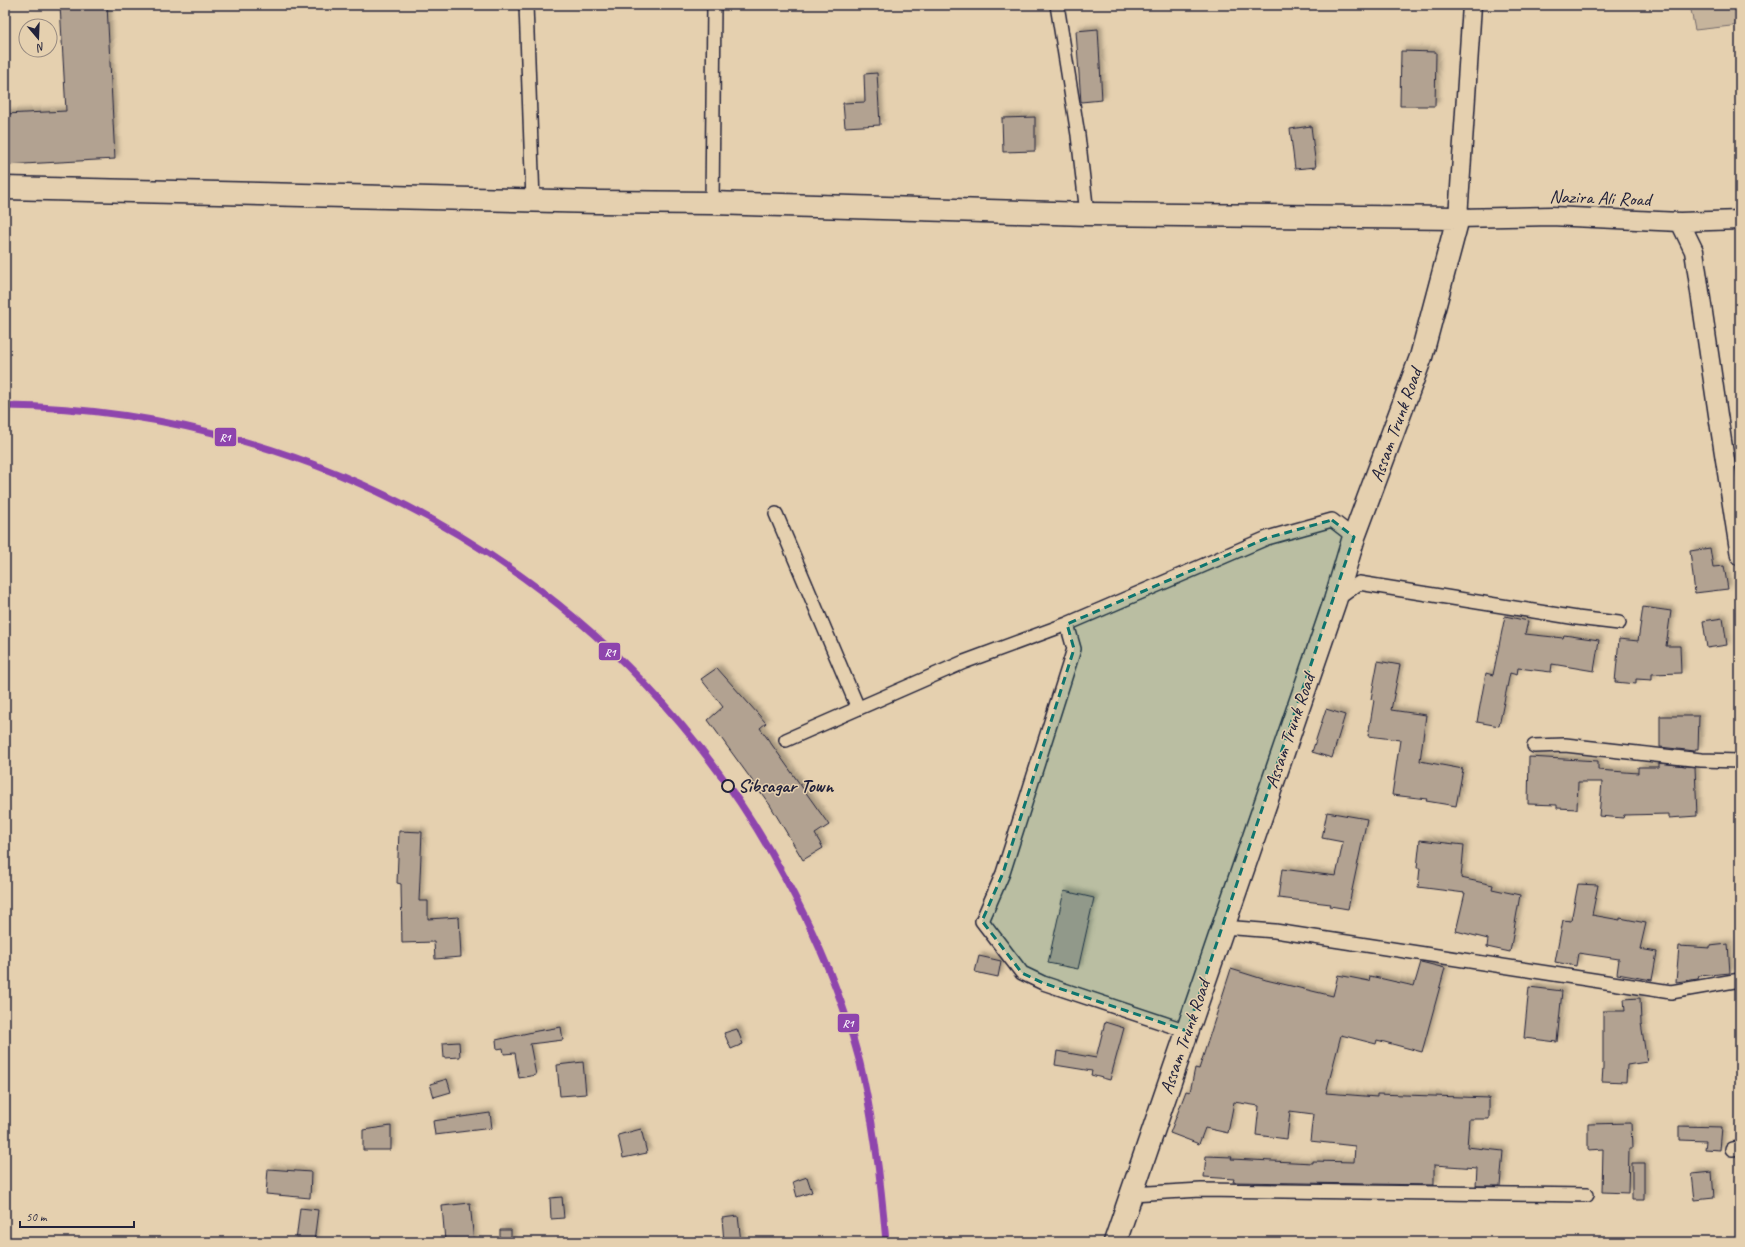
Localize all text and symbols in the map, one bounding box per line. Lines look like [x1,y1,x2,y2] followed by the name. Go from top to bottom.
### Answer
[18,18,58,58] north arrow
[34,40,47,56] text: N
[1549,184,1655,212] street label: Nazira Ali Road
[1364,362,1429,485] street label: Assam Trunk Road
[214,427,237,447] line badge: R1
[220,430,232,444] text: R1
[598,642,621,661] line badge: R1
[605,645,617,659] text: R1
[1259,668,1322,791] street label: Assam Trunk Road
[738,774,834,798] place label: Sibsagar Town
[721,779,735,793] marker: Sibsagar Town
[1154,974,1217,1097] street label: Assam Trunk Road
[837,1013,860,1033] line badge: R1
[843,1016,855,1030] text: R1
[20,1203,134,1229] scale bar
[26,1209,48,1225] text: 50 m

